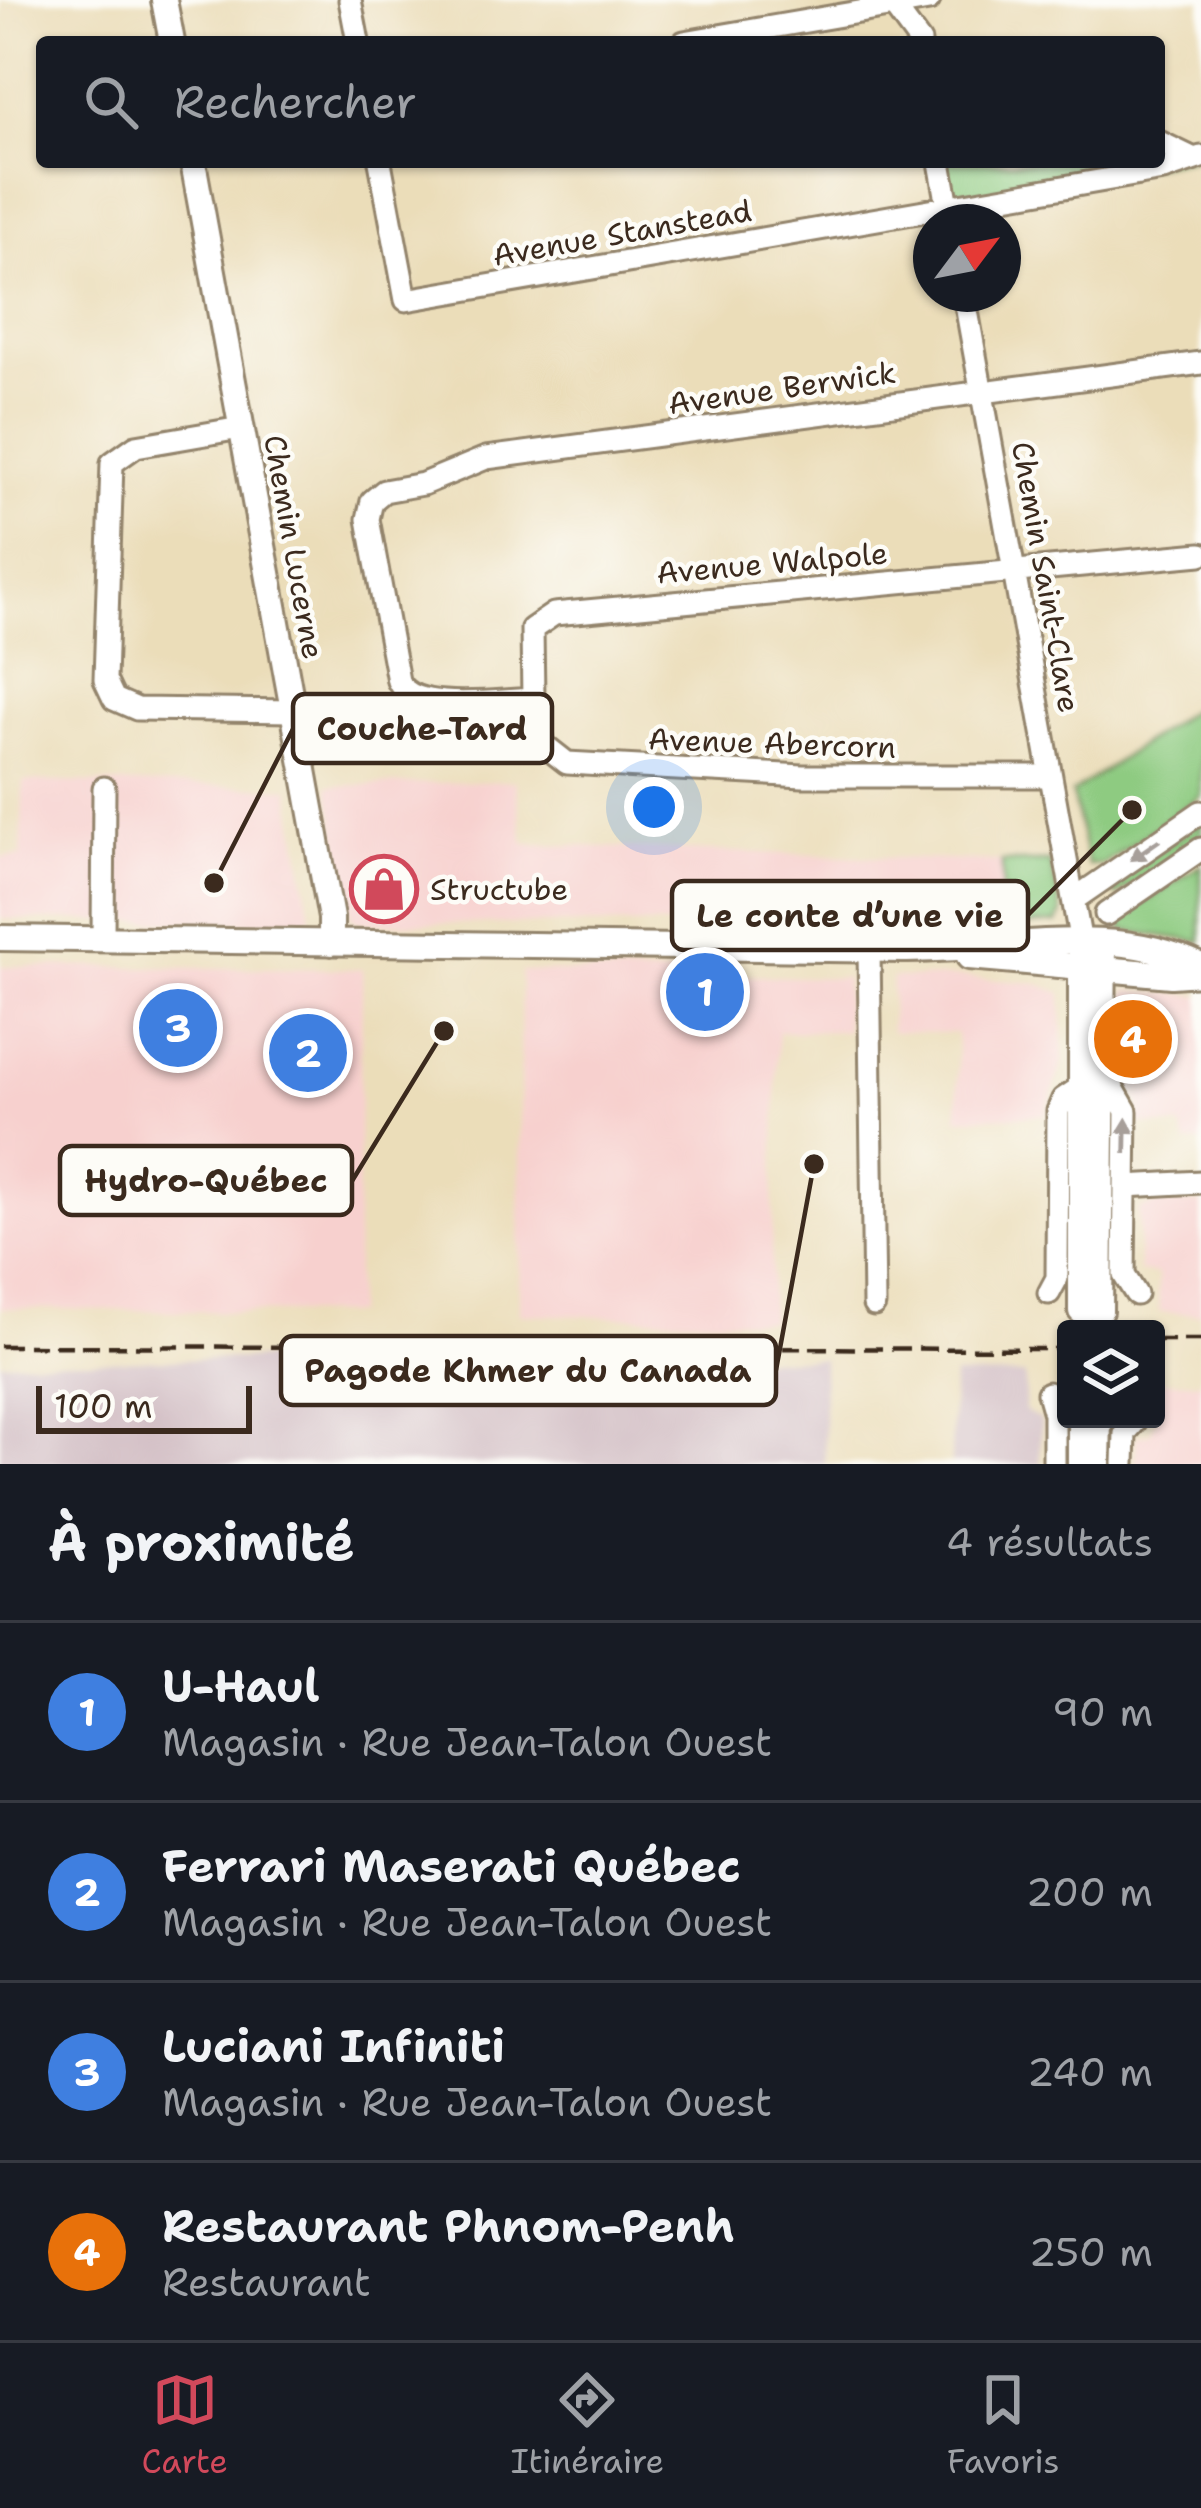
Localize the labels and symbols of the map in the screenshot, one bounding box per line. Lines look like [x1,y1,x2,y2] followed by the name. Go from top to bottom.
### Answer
[489,190,755,276] street label: Avenue Stanstead
[913,204,1021,312] north arrow
[666,352,898,424] street label: Avenue Berwick
[254,432,334,662] street label: Chemin Lucerne
[1002,438,1090,716] street label: Chemin Saint-Clare
[655,532,889,594] street label: Avenue Walpole
[293,694,552,763] callout: Couche-Tard
[317,706,527,751] text: Couche-Tard
[647,718,897,768] street label: Avenue Abercorn
[624,777,684,837] your location
[1129,838,1162,861] one-way arrow
[349,854,419,924] shop icon: Structube
[430,869,568,910] place label: Structube
[672,881,1028,950] callout: Le conte d’une vie
[696,893,1004,938] text: Le conte d’une vie
[666,947,744,1037] pin: 1
[139,983,217,1073] pin: 3
[1094,994,1172,1084] pin: 4
[269,1008,347,1098] pin: 2
[1116,1116,1136,1154] one-way arrow
[60,1146,352,1215] callout: Hydro-Québec
[84,1158,328,1203] text: Hydro-Québec
[281,1336,776,1405] callout: Pagode Khmer du Canada
[304,1348,752,1393] text: Pagode Khmer du Canada
[36,1380,252,1433] scale bar

